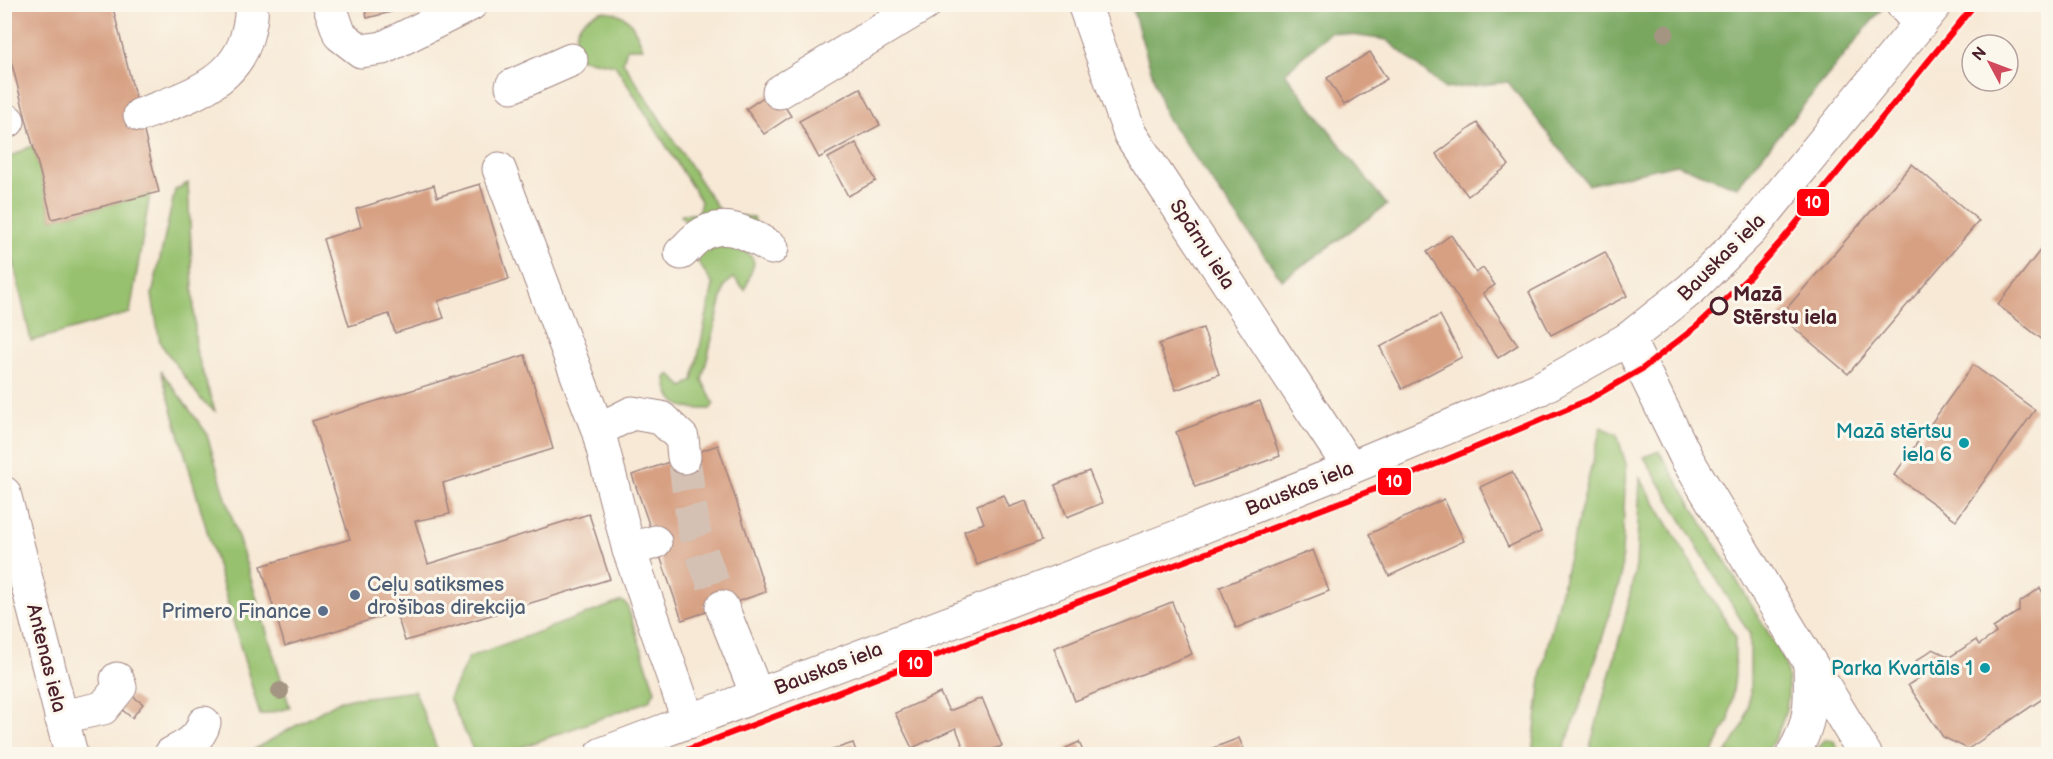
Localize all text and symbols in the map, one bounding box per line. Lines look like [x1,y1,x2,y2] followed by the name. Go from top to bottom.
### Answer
[1960,33,2020,93] north arrow
[1969,43,1991,65] text: N
[1796,188,1830,217] line badge: 10
[1805,194,1821,213] text: 10
[1164,195,1240,294] street label: Spārnu iela
[1673,209,1771,307] street label: Bauskas iela
[1733,283,1837,330] place label: Mazā Stērstu iela
[1710,297,1728,315] marker: Mazā Stērstu iela
[1836,420,1952,467] place label: Mazā stērtsu iela 6
[1957,436,1971,450] marker: Mazā stērtsu iela 6
[1242,456,1357,521] street label: Bauskas iela
[1377,467,1412,496] line badge: 10
[1386,473,1402,492] text: 10
[367,573,526,620] place label: Ceļu satiksmes drošības direkcija
[348,588,362,602] marker: Ceļu satiksmes drošības direkcija
[162,600,311,624] place label: Primero Finance
[21,601,71,715] street label: Antenas iela
[316,604,330,618] marker: Primero Finance
[771,637,886,701] street label: Bauskas iela
[898,649,933,678] line badge: 10
[907,655,923,674] text: 10
[1831,657,1973,681] place label: Parka Kvartāls 1
[1978,661,1992,675] marker: Parka Kvartāls 1

